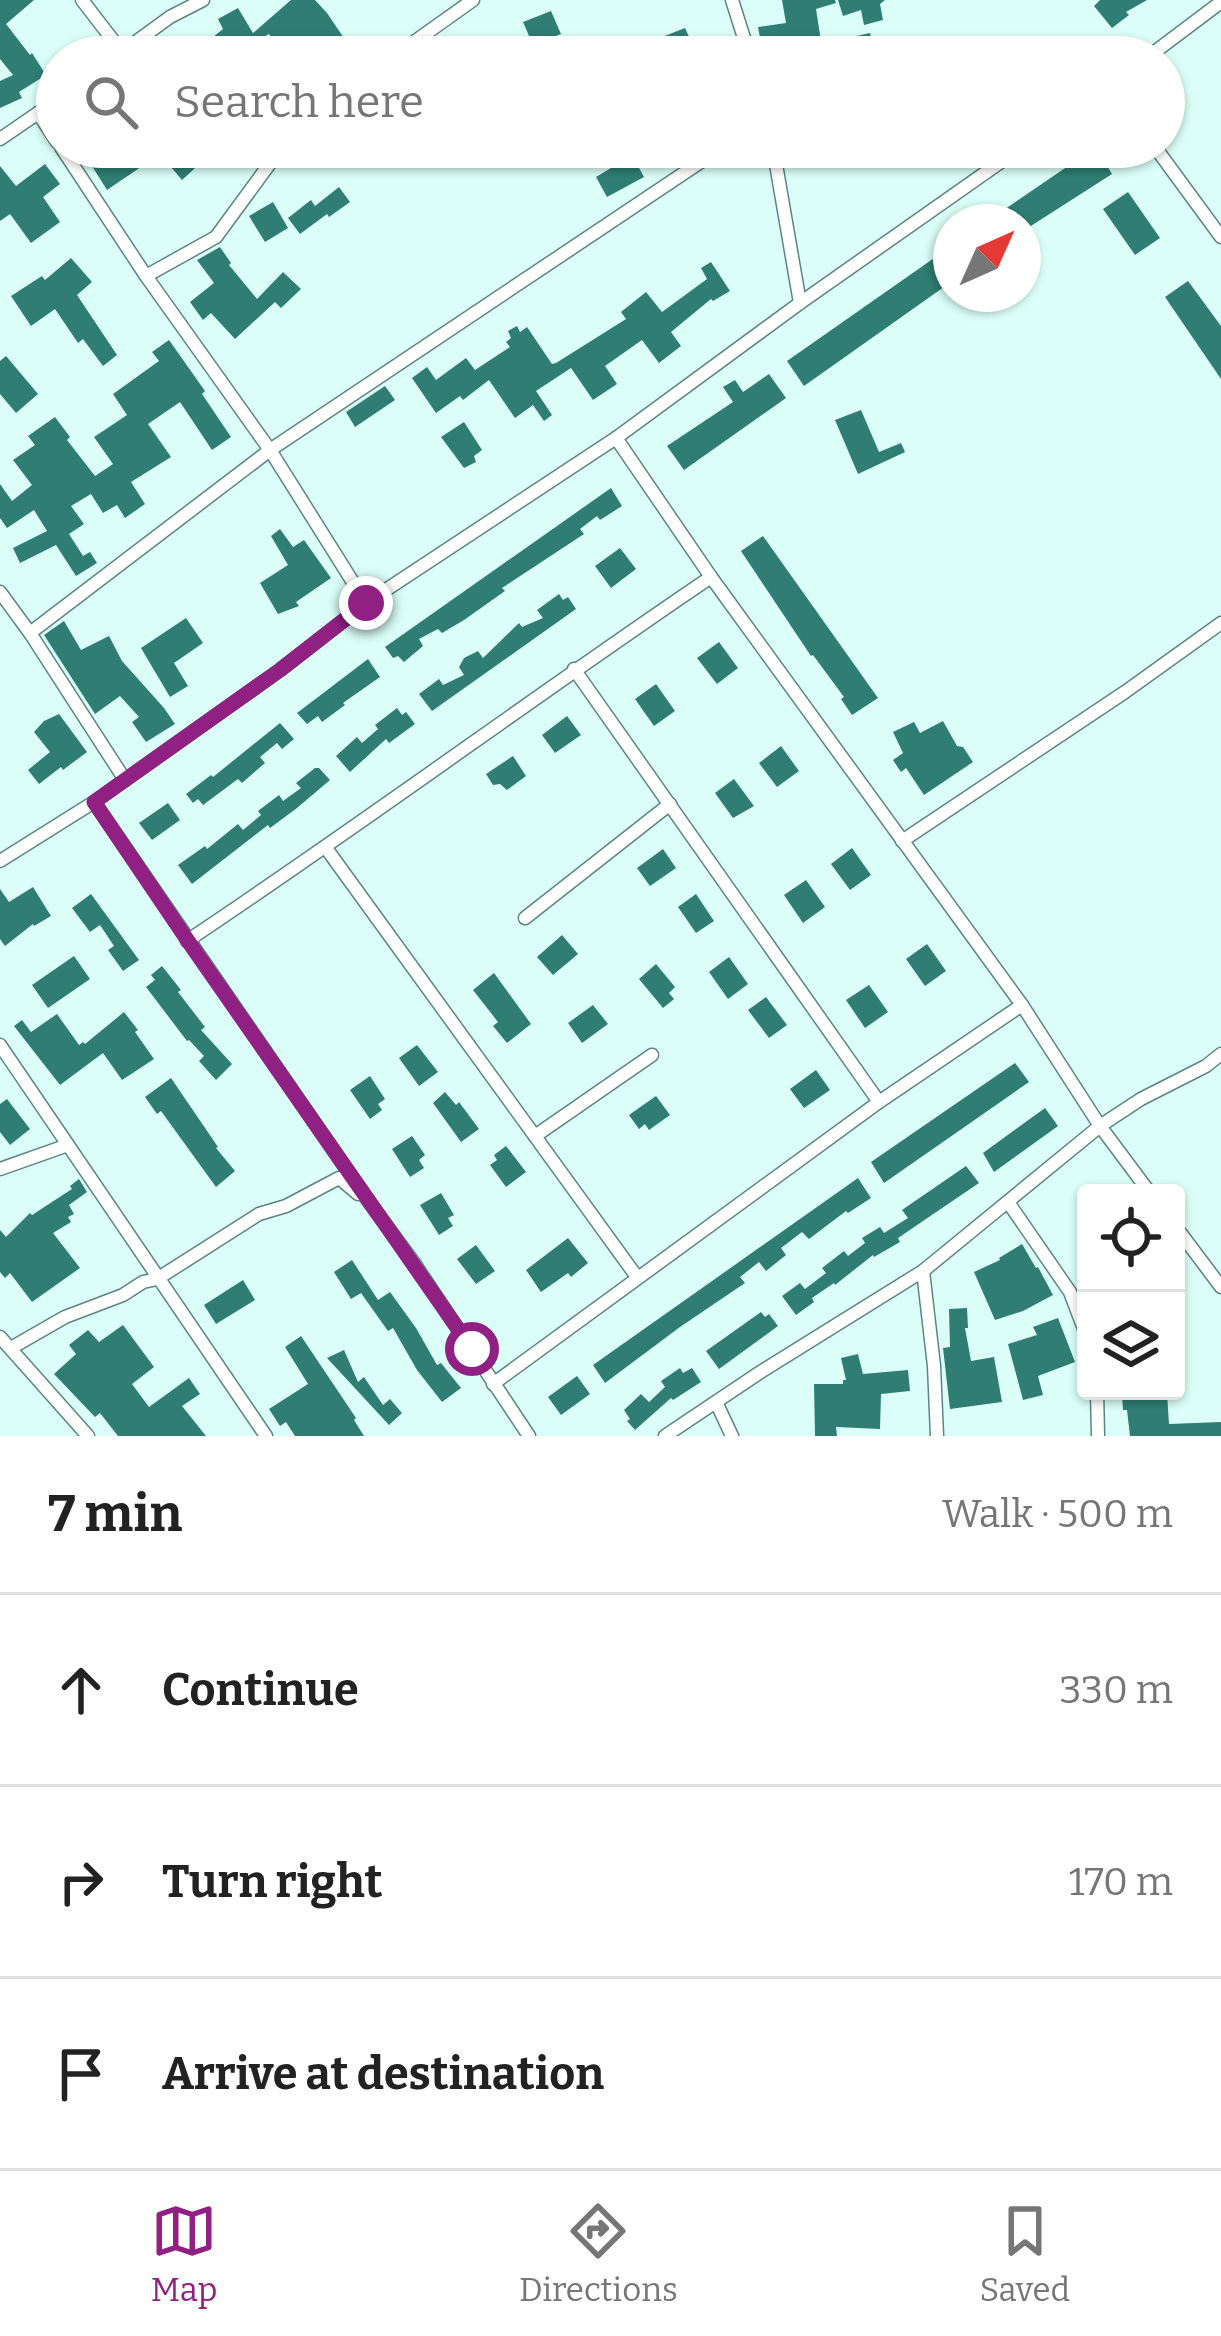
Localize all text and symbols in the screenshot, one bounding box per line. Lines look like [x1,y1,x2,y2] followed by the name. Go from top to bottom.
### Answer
[36,36,1185,168] search box
[78,69,144,135] icon: search
[174,75,424,129] text: Search here
[933,204,1041,312] north arrow
[339,576,393,630] route end
[1077,1184,1185,1400] map controls
[1077,1184,1185,1292] button: locate
[1077,1292,1185,1400] button: layers
[445,1322,499,1376] route start
[48,1483,182,1545] text: 7 min
[942,1491,1173,1537] text: Walk · 500 m
[48,1657,114,1723] icon: ahead
[162,1663,359,1717] text: Continue
[1059,1667,1173,1713] text: 330 m
[48,1849,114,1915] icon: right
[162,1855,382,1909] text: Turn right
[1069,1859,1173,1905] text: 170 m
[48,2041,114,2107] icon: arrive
[162,2047,604,2101] text: Arrive at destination
[151,2198,217,2310] tab: Map
[519,2198,678,2310] tab: Directions
[980,2198,1070,2310] tab: Saved

